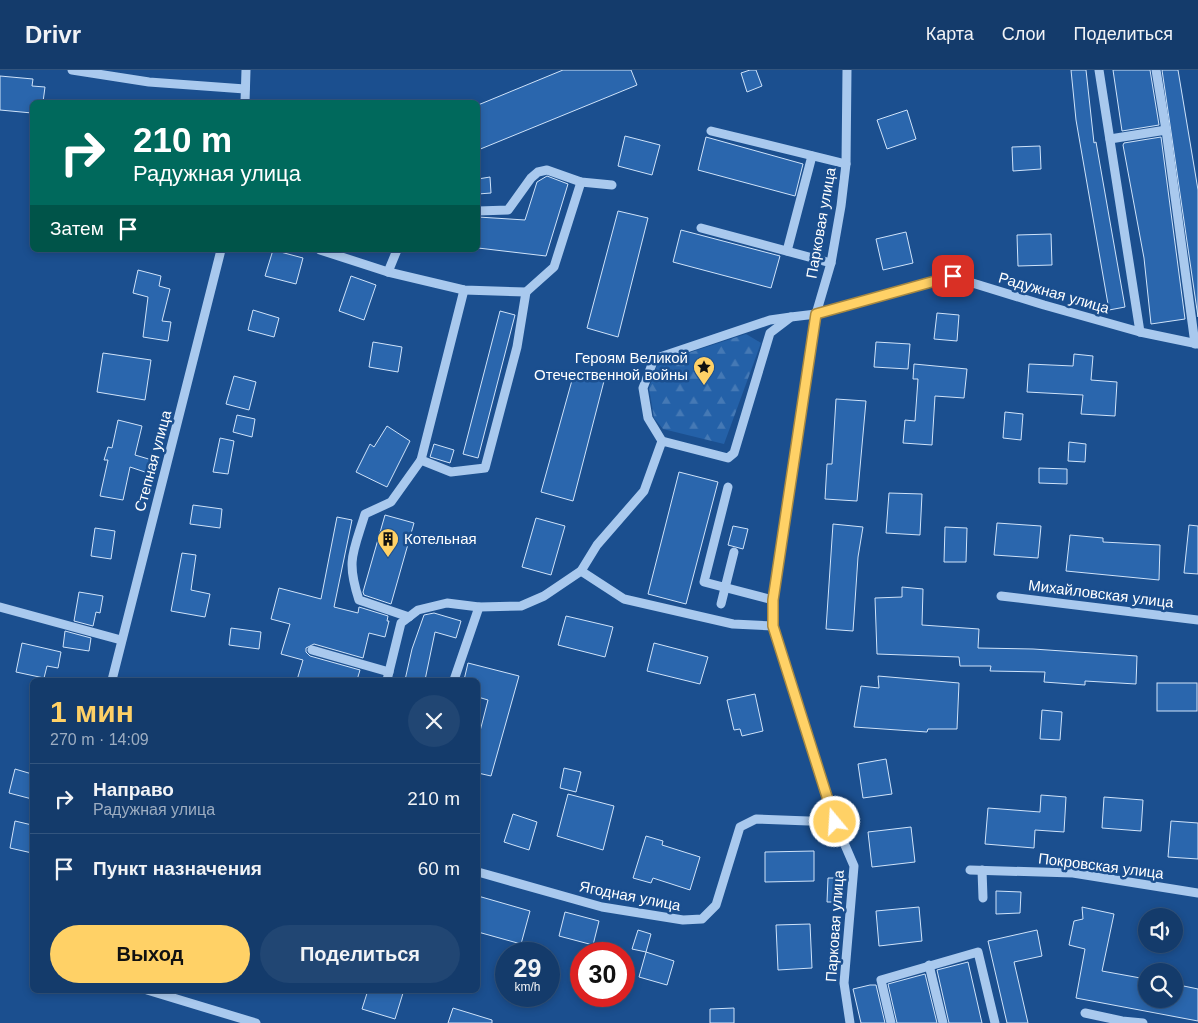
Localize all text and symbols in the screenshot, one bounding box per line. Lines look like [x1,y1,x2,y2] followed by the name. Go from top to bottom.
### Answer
[25,21,81,48] text: Drivr
[926,24,974,44] text: Карта
[1002,24,1046,44] text: Слои
[1074,24,1173,44] text: Поделиться
[50,120,115,185] icon: right
[133,120,232,159] text: 210 m
[133,161,301,186] text: Радужная улица
[802,166,839,280] street label: Парковая улица
[114,215,142,243] icon: arrive
[50,218,104,239] text: Затем
[932,255,974,297] pin
[939,262,967,290] icon: arrive
[997,269,1112,317] street label: Радужная улица
[534,349,688,383] place label: Героям Великой Отечественной войны
[692,355,716,386] place icon: Героям Великой Отечественной войны
[131,408,174,513] street label: Степная улица
[376,527,400,558] building icon: Котельная
[404,530,477,547] place label: Котельная
[1027,576,1175,611] street label: Михайловская улица
[50,695,134,728] text: 1 мин
[408,695,460,747] button: close
[50,731,149,748] text: 270 m · 14:09
[93,779,174,800] text: Направо
[50,785,78,813] icon: right
[407,788,460,809] text: 210 m
[808,795,860,847] position arrow
[93,801,215,818] text: Радужная улица
[1037,849,1165,882] street label: Покровская улица
[50,855,78,883] icon: arrive
[93,858,262,879] text: Пункт назначения
[418,858,460,879] text: 60 m
[822,869,847,983] street label: Парковая улица
[578,877,683,914] street label: Ягодная улица
[1138,908,1183,1008] map controls
[1138,908,1183,953] button: sound
[50,925,250,983] button: Выход
[260,925,460,983] button: Поделиться
[570,942,635,1007] speed limit sign: 30
[514,954,541,982] text: 29
[1138,963,1183,1008] button: search
[514,980,541,994] text: km/h

